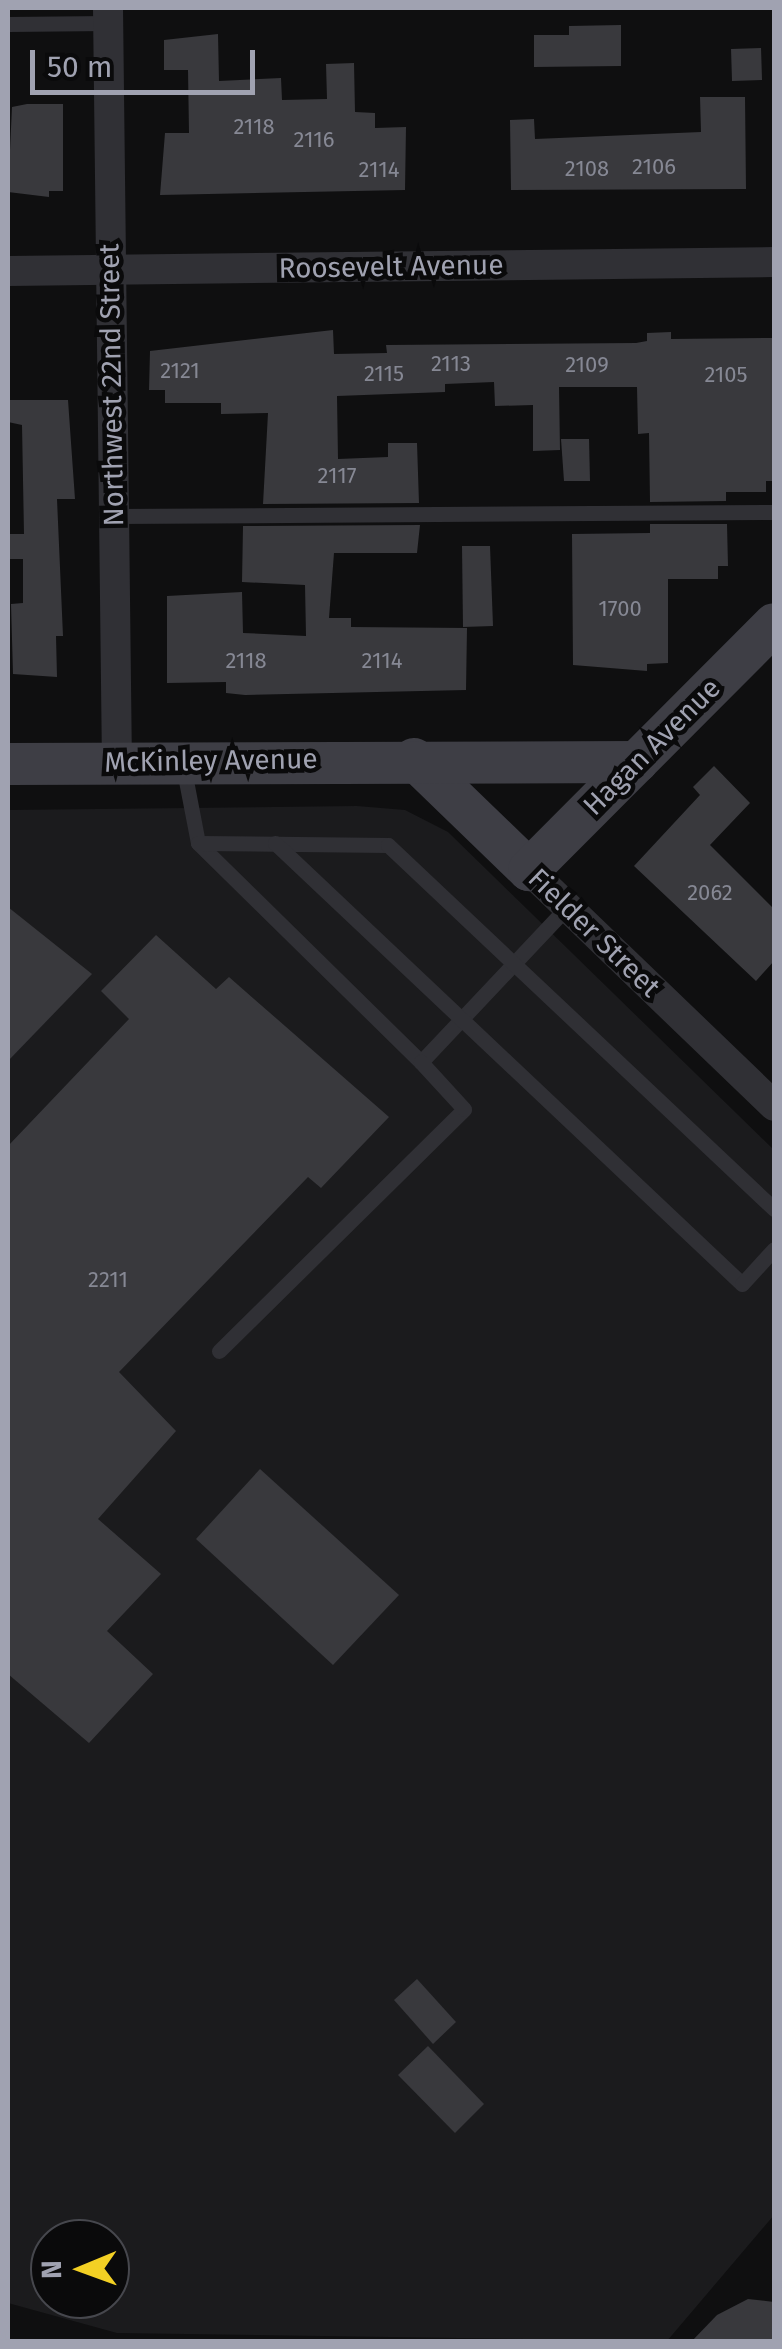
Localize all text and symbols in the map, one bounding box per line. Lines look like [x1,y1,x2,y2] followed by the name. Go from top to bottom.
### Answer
[35,30,260,92] scale bar
[47,49,112,85] text: 50 m
[233,114,275,140] house number: 2118
[294,127,334,153] house number: 2116
[632,154,676,180] house number: 2106
[565,156,609,182] house number: 2108
[359,157,399,183] house number: 2114
[93,243,131,527] street label: Northwest 22nd Street
[278,248,504,286] street label: Roosevelt Avenue
[431,351,471,377] house number: 2113
[565,352,609,378] house number: 2109
[160,358,200,384] house number: 2121
[364,361,404,387] house number: 2115
[704,362,748,388] house number: 2105
[318,463,356,489] house number: 2117
[598,596,642,622] house number: 1700
[225,648,267,674] house number: 2118
[362,648,402,674] house number: 2114
[576,671,728,823] street label: Hagan Avenue
[104,742,318,780] street label: McKinley Avenue
[521,862,667,1004] street label: Fielder Street
[687,880,733,906] house number: 2062
[88,1267,128,1293] house number: 2211
[30,2219,130,2319] north arrow
[35,2260,68,2279] text: N

